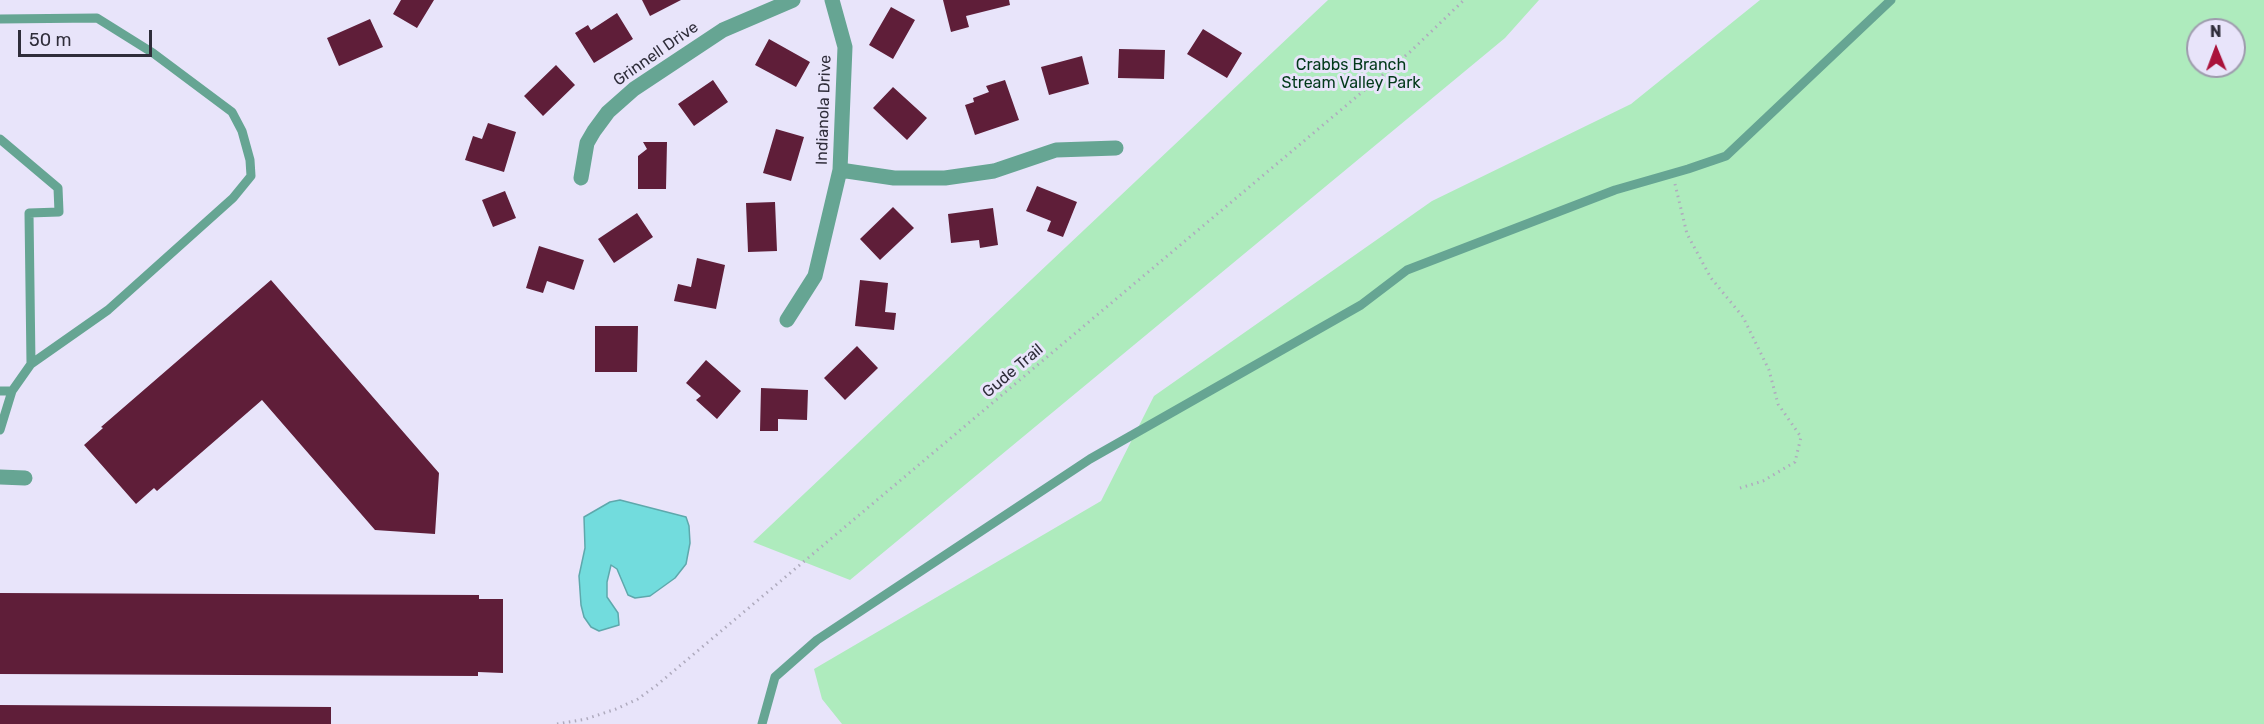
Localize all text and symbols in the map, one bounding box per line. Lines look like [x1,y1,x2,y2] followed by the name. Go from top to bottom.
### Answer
[21,18,154,56] scale bar
[610,18,702,90] street label: Grinnell Drive
[2186,18,2246,78] north arrow
[2210,22,2222,41] text: N
[29,29,72,51] text: 50 m
[812,55,836,165] street label: Indianola Drive
[1282,55,1420,93] park label: Crabbs Branch Stream Valley Park
[979,340,1047,402] street label: Gude Trail

